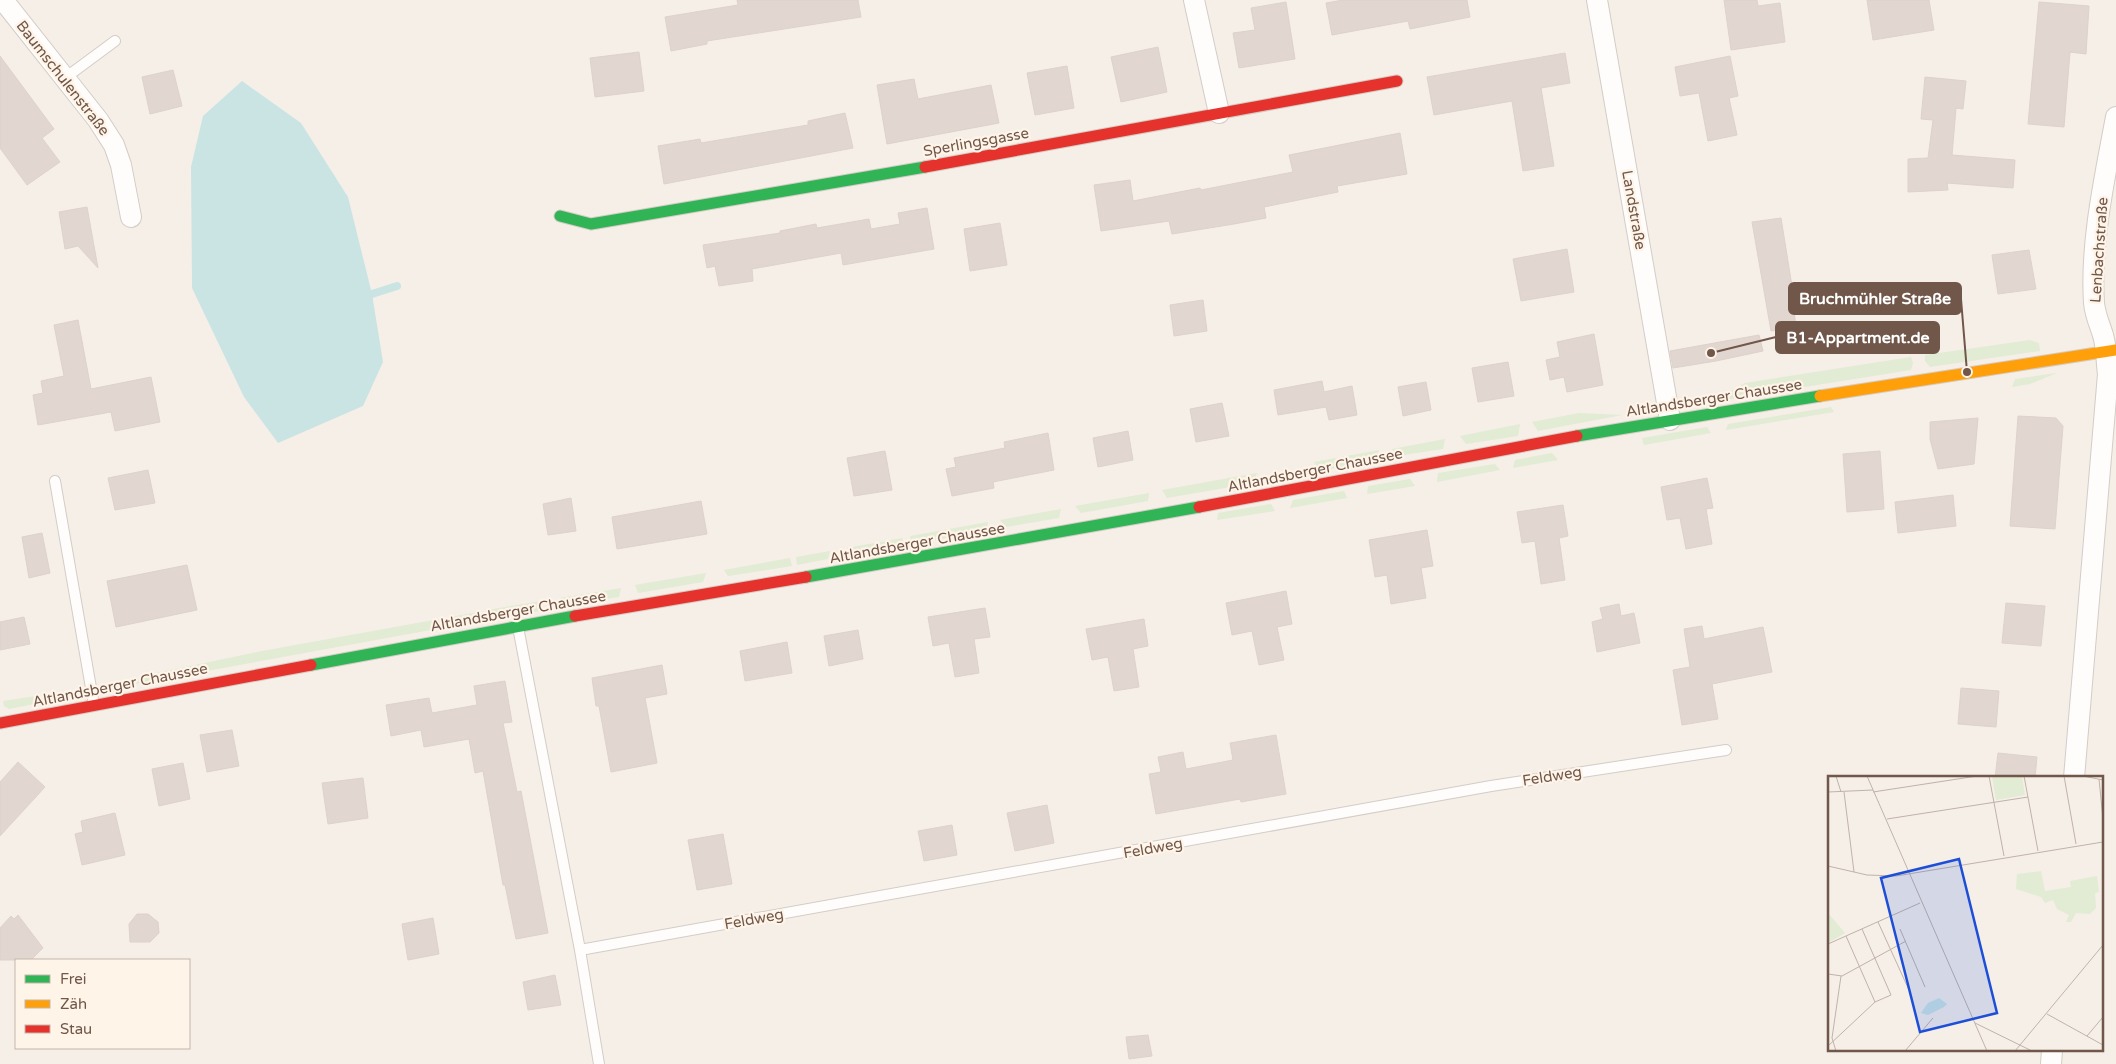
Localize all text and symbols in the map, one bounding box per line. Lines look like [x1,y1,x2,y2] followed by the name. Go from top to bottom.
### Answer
[12,17,114,139] street label: Baumschulenstraße
[922,124,1030,160] street label: Sperlingsgasse
[1618,169,1650,251] street label: Landstraße
[2086,197,2112,303] street label: Lenbachstraße
[1789,283,1961,314] callout: Bruchmühler Straße
[1799,289,1951,309] text: Bruchmühler Straße
[1776,322,1939,353] callout: B1-Appartment.de
[1786,328,1930,348] text: B1-Appartment.de
[1625,375,1803,421] street label: Altlandsberger Chaussee
[1226,444,1404,496] street label: Altlandsberger Chaussee
[828,519,1006,567] street label: Altlandsberger Chaussee
[429,587,607,635] street label: Altlandsberger Chaussee
[31,659,209,711] street label: Altlandsberger Chaussee
[1521,762,1583,790] street label: Feldweg
[1828,776,2104,1052] inset map
[1122,834,1184,862] street label: Feldweg
[723,905,785,933] street label: Feldweg
[15,959,190,1049] legend
[60,970,86,988] text: Frei
[60,995,87,1013] text: Zäh
[60,1020,92,1038] text: Stau

